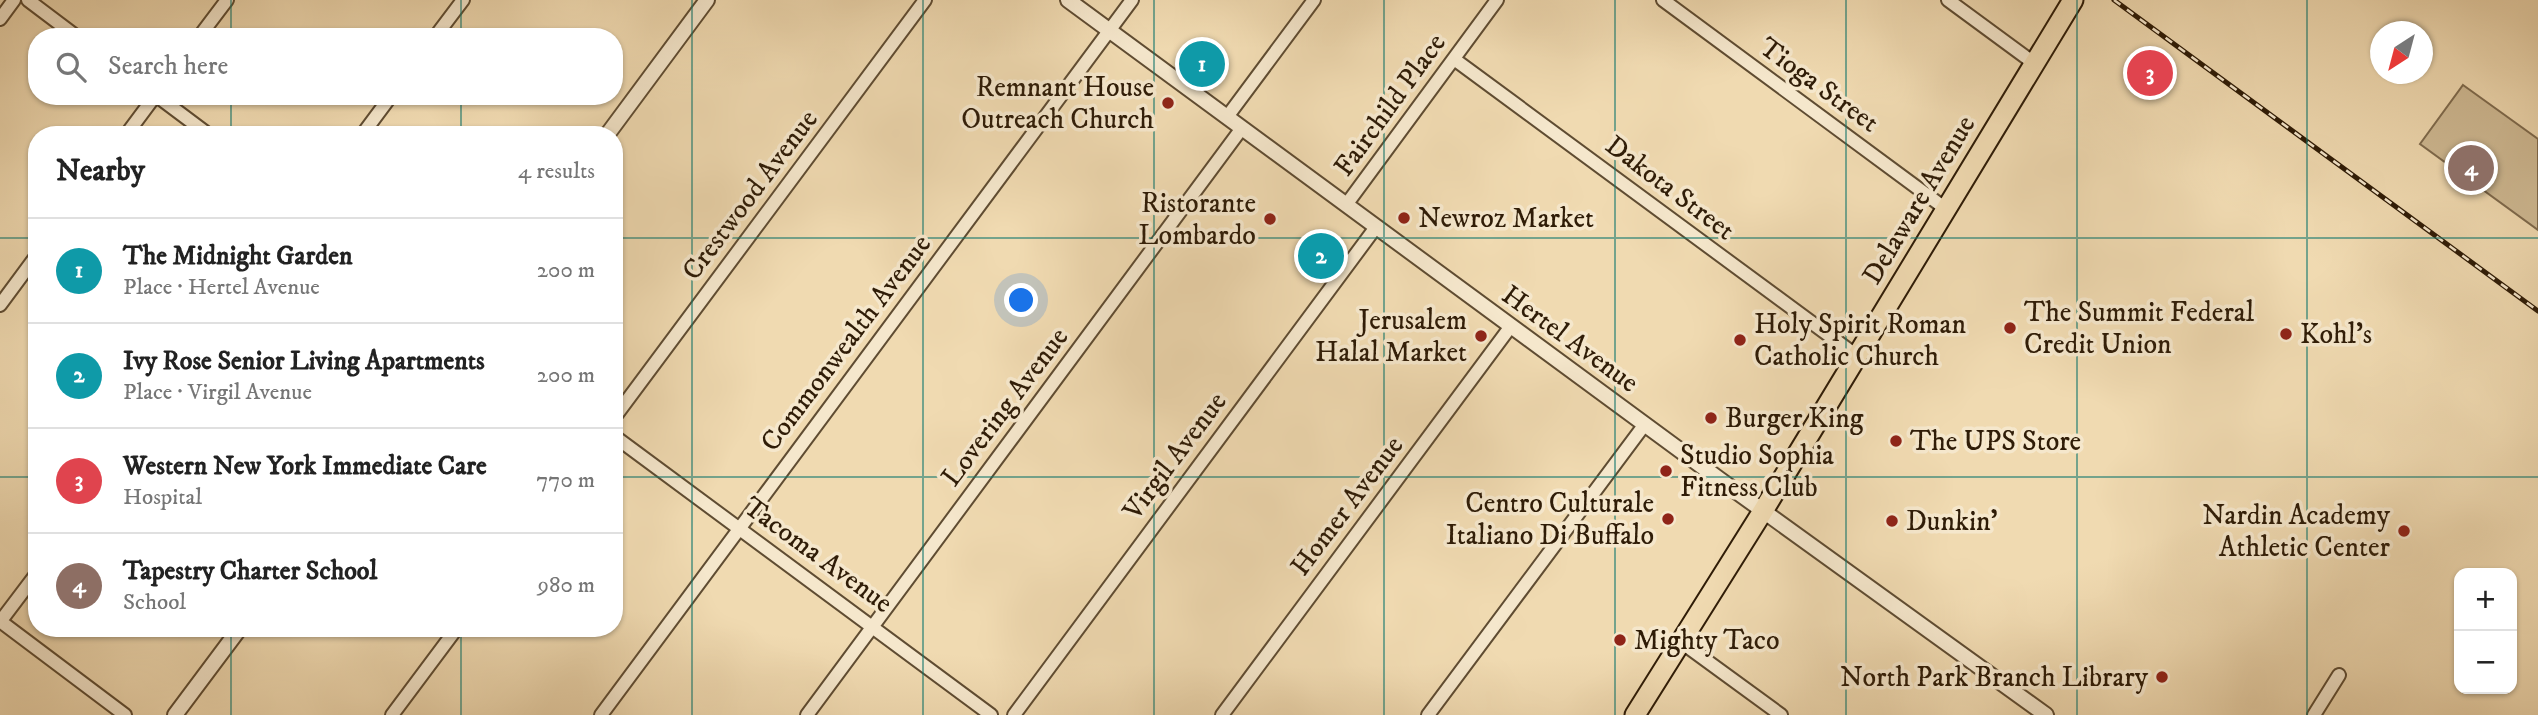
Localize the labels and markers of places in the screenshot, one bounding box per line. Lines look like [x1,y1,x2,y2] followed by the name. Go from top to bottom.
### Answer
[1179,38,1225,90] pin: 1
[2127,47,2173,99] pin: 3
[961,70,1154,137] place label: Remnant House Outreach Church
[1160,95,1176,111] marker: Remnant House Outreach Church
[2448,142,2494,194] pin: 4
[1138,186,1256,253] place label: Ristorante Lombardo
[1418,201,1594,236] place label: Newroz Market
[1396,210,1412,226] marker: Newroz Market
[1262,211,1278,227] marker: Ristorante Lombardo
[1298,230,1344,282] pin: 2
[2024,295,2255,362] place label: The Summit Federal Credit Union
[1315,303,1467,370] place label: Jerusalem Halal Market
[1754,307,1966,374] place label: Holy Spirit Roman Catholic Church
[2300,317,2372,352] place label: Kohl's
[2002,320,2018,336] marker: The Summit Federal Credit Union
[2278,326,2294,342] marker: Kohl's
[1473,328,1489,344] marker: Jerusalem Halal Market
[1732,332,1748,348] marker: Holy Spirit Roman Catholic Church
[1725,401,1864,436] place label: Burger King
[1703,410,1719,426] marker: Burger King
[1910,424,2081,459] place label: The UPS Store
[1888,433,1904,449] marker: The UPS Store
[1680,438,1834,505] place label: Studio Sophia Fitness Club
[1658,463,1674,479] marker: Studio Sophia Fitness Club
[1446,486,1654,553] place label: Centro Culturale Italiano Di Buffalo
[2202,498,2391,565] place label: Nardin Academy Athletic Center
[1906,504,1998,539] place label: Dunkin'
[1660,511,1676,527] marker: Centro Culturale Italiano Di Buffalo
[1884,513,1900,529] marker: Dunkin'
[2396,523,2412,539] marker: Nardin Academy Athletic Center
[1634,623,1780,658] place label: Mighty Taco
[1612,632,1628,648] marker: Mighty Taco
[1840,660,2149,695] place label: North Park Branch Library
[2154,669,2170,685] marker: North Park Branch Library

